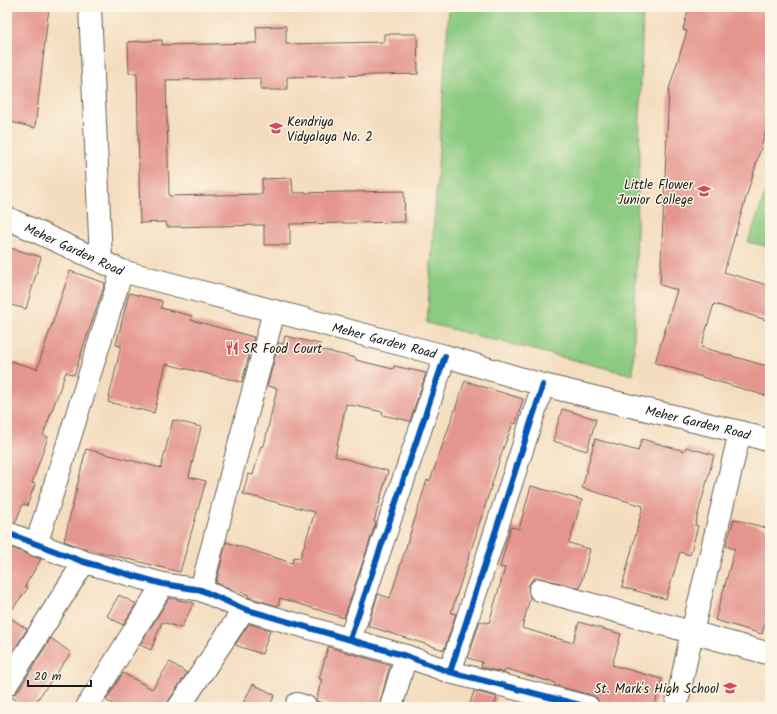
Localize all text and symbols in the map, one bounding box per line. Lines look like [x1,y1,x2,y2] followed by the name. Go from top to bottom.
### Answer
[287,112,373,148] place label: Kendriya Vidyalaya No. 2
[268,120,284,136] school or university icon: Kendriya Vidyalaya No. 2
[617,175,694,211] place label: Little Flower Junior College
[696,183,712,199] school or university icon: Little Flower Junior College
[20,218,127,283] street label: Meher Garden Road
[329,318,439,365] street label: Meher Garden Road
[243,339,323,360] place label: SR Food Court
[224,340,240,356] restaurant icon: SR Food Court
[643,401,753,447] street label: Meher Garden Road
[28,662,91,688] scale bar
[34,667,62,686] text: 20 m
[595,679,719,700] place label: St. Mark's High School
[722,680,738,696] school or university icon: St. Mark's High School

